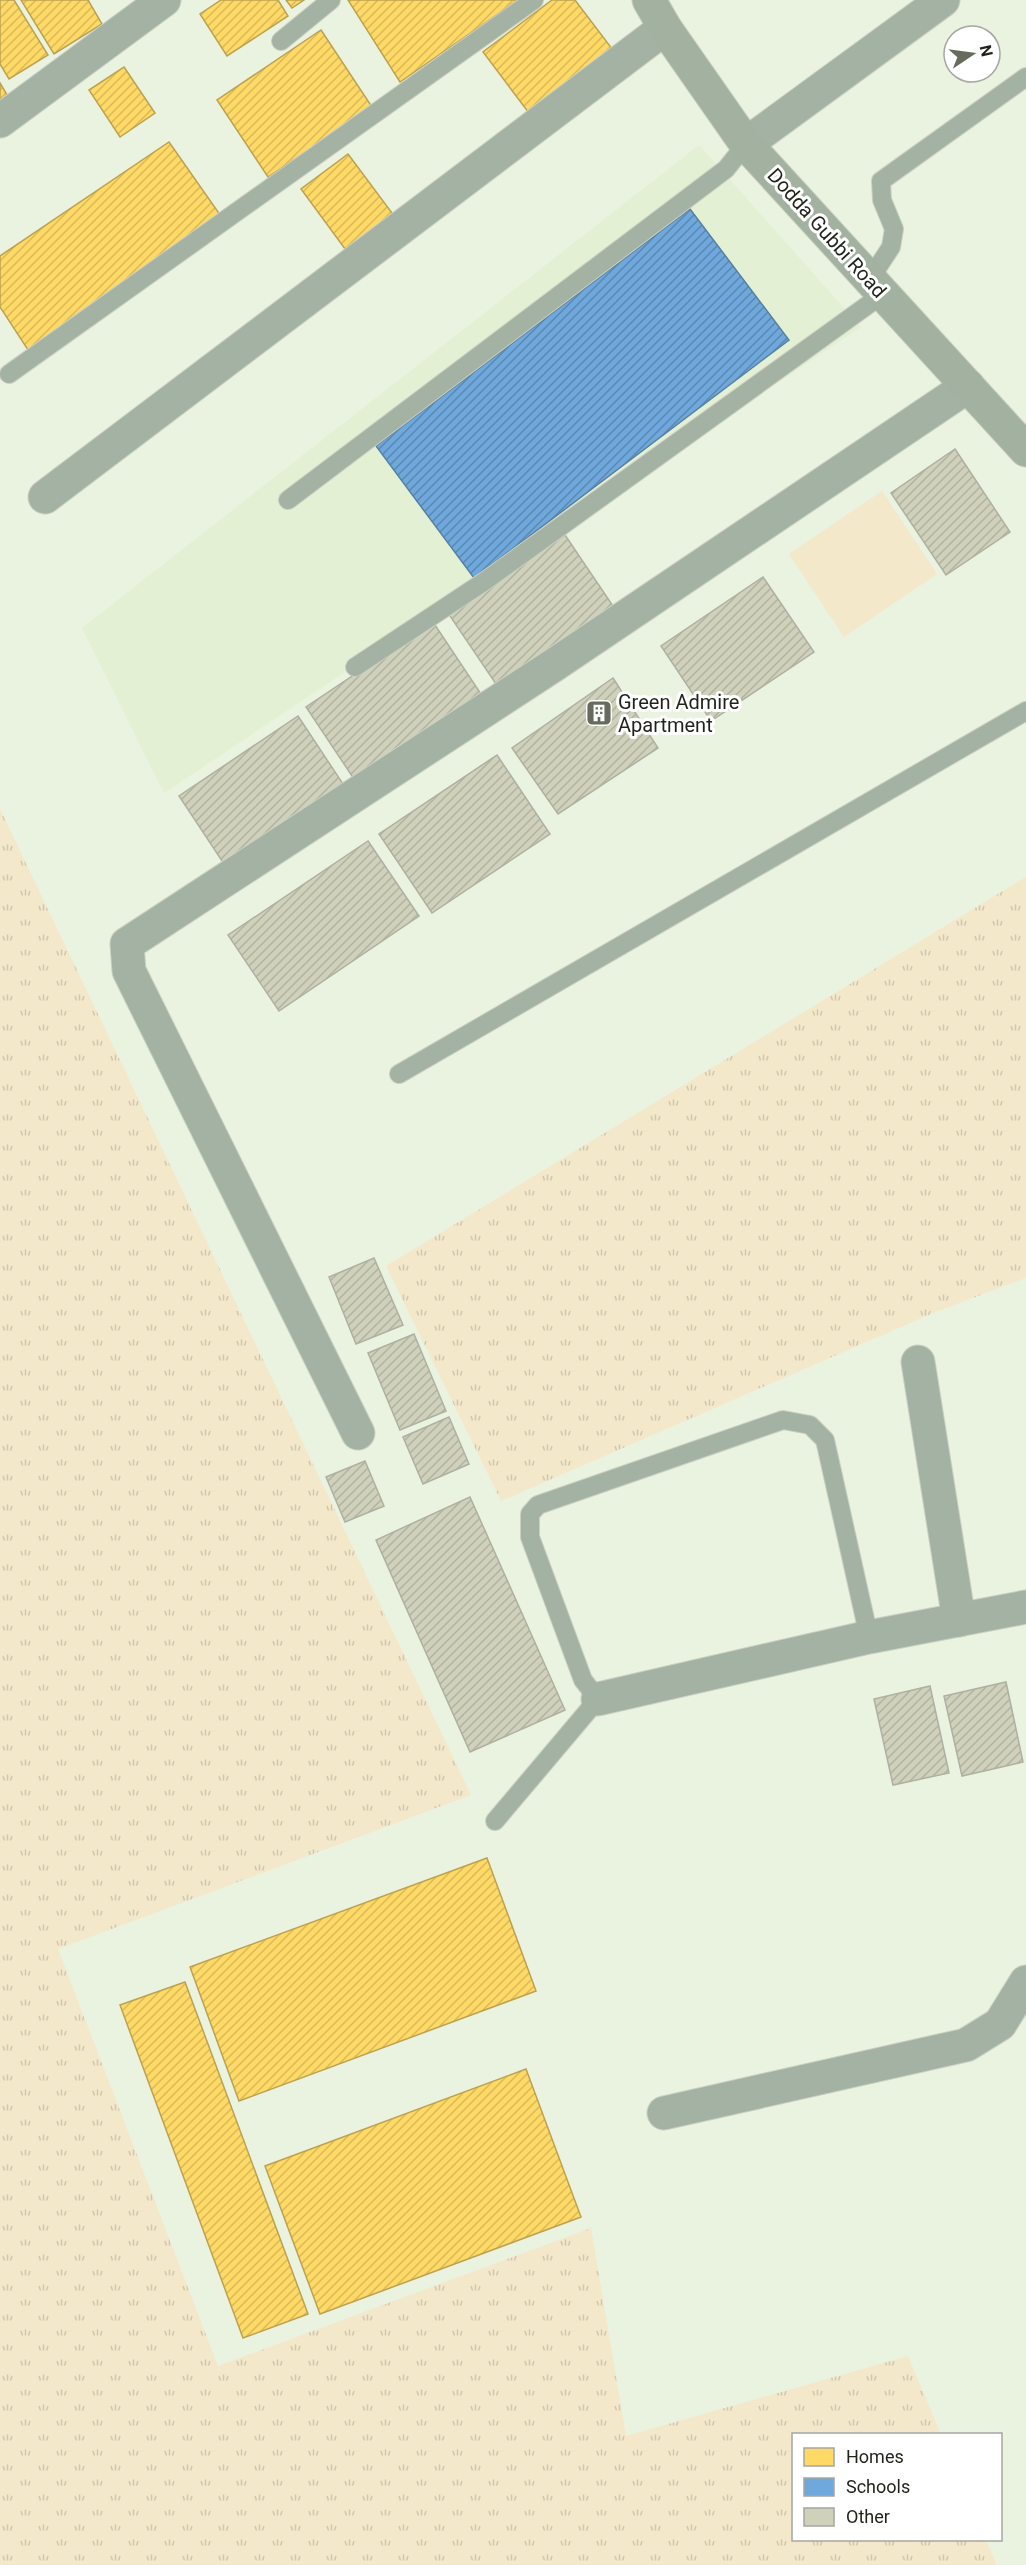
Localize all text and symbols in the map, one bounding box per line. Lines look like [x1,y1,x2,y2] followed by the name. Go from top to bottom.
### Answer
[942,24,1002,84] north arrow
[976,43,997,58] text: N
[763,163,891,303] street label: Dodda Gubbi Road
[618,690,739,737] place label: Green Admire Apartment
[584,698,614,728] building icon: Green Admire Apartment
[792,2433,1002,2541] legend
[846,2446,904,2467] text: Homes
[846,2476,910,2497] text: Schools
[846,2506,890,2527] text: Other

